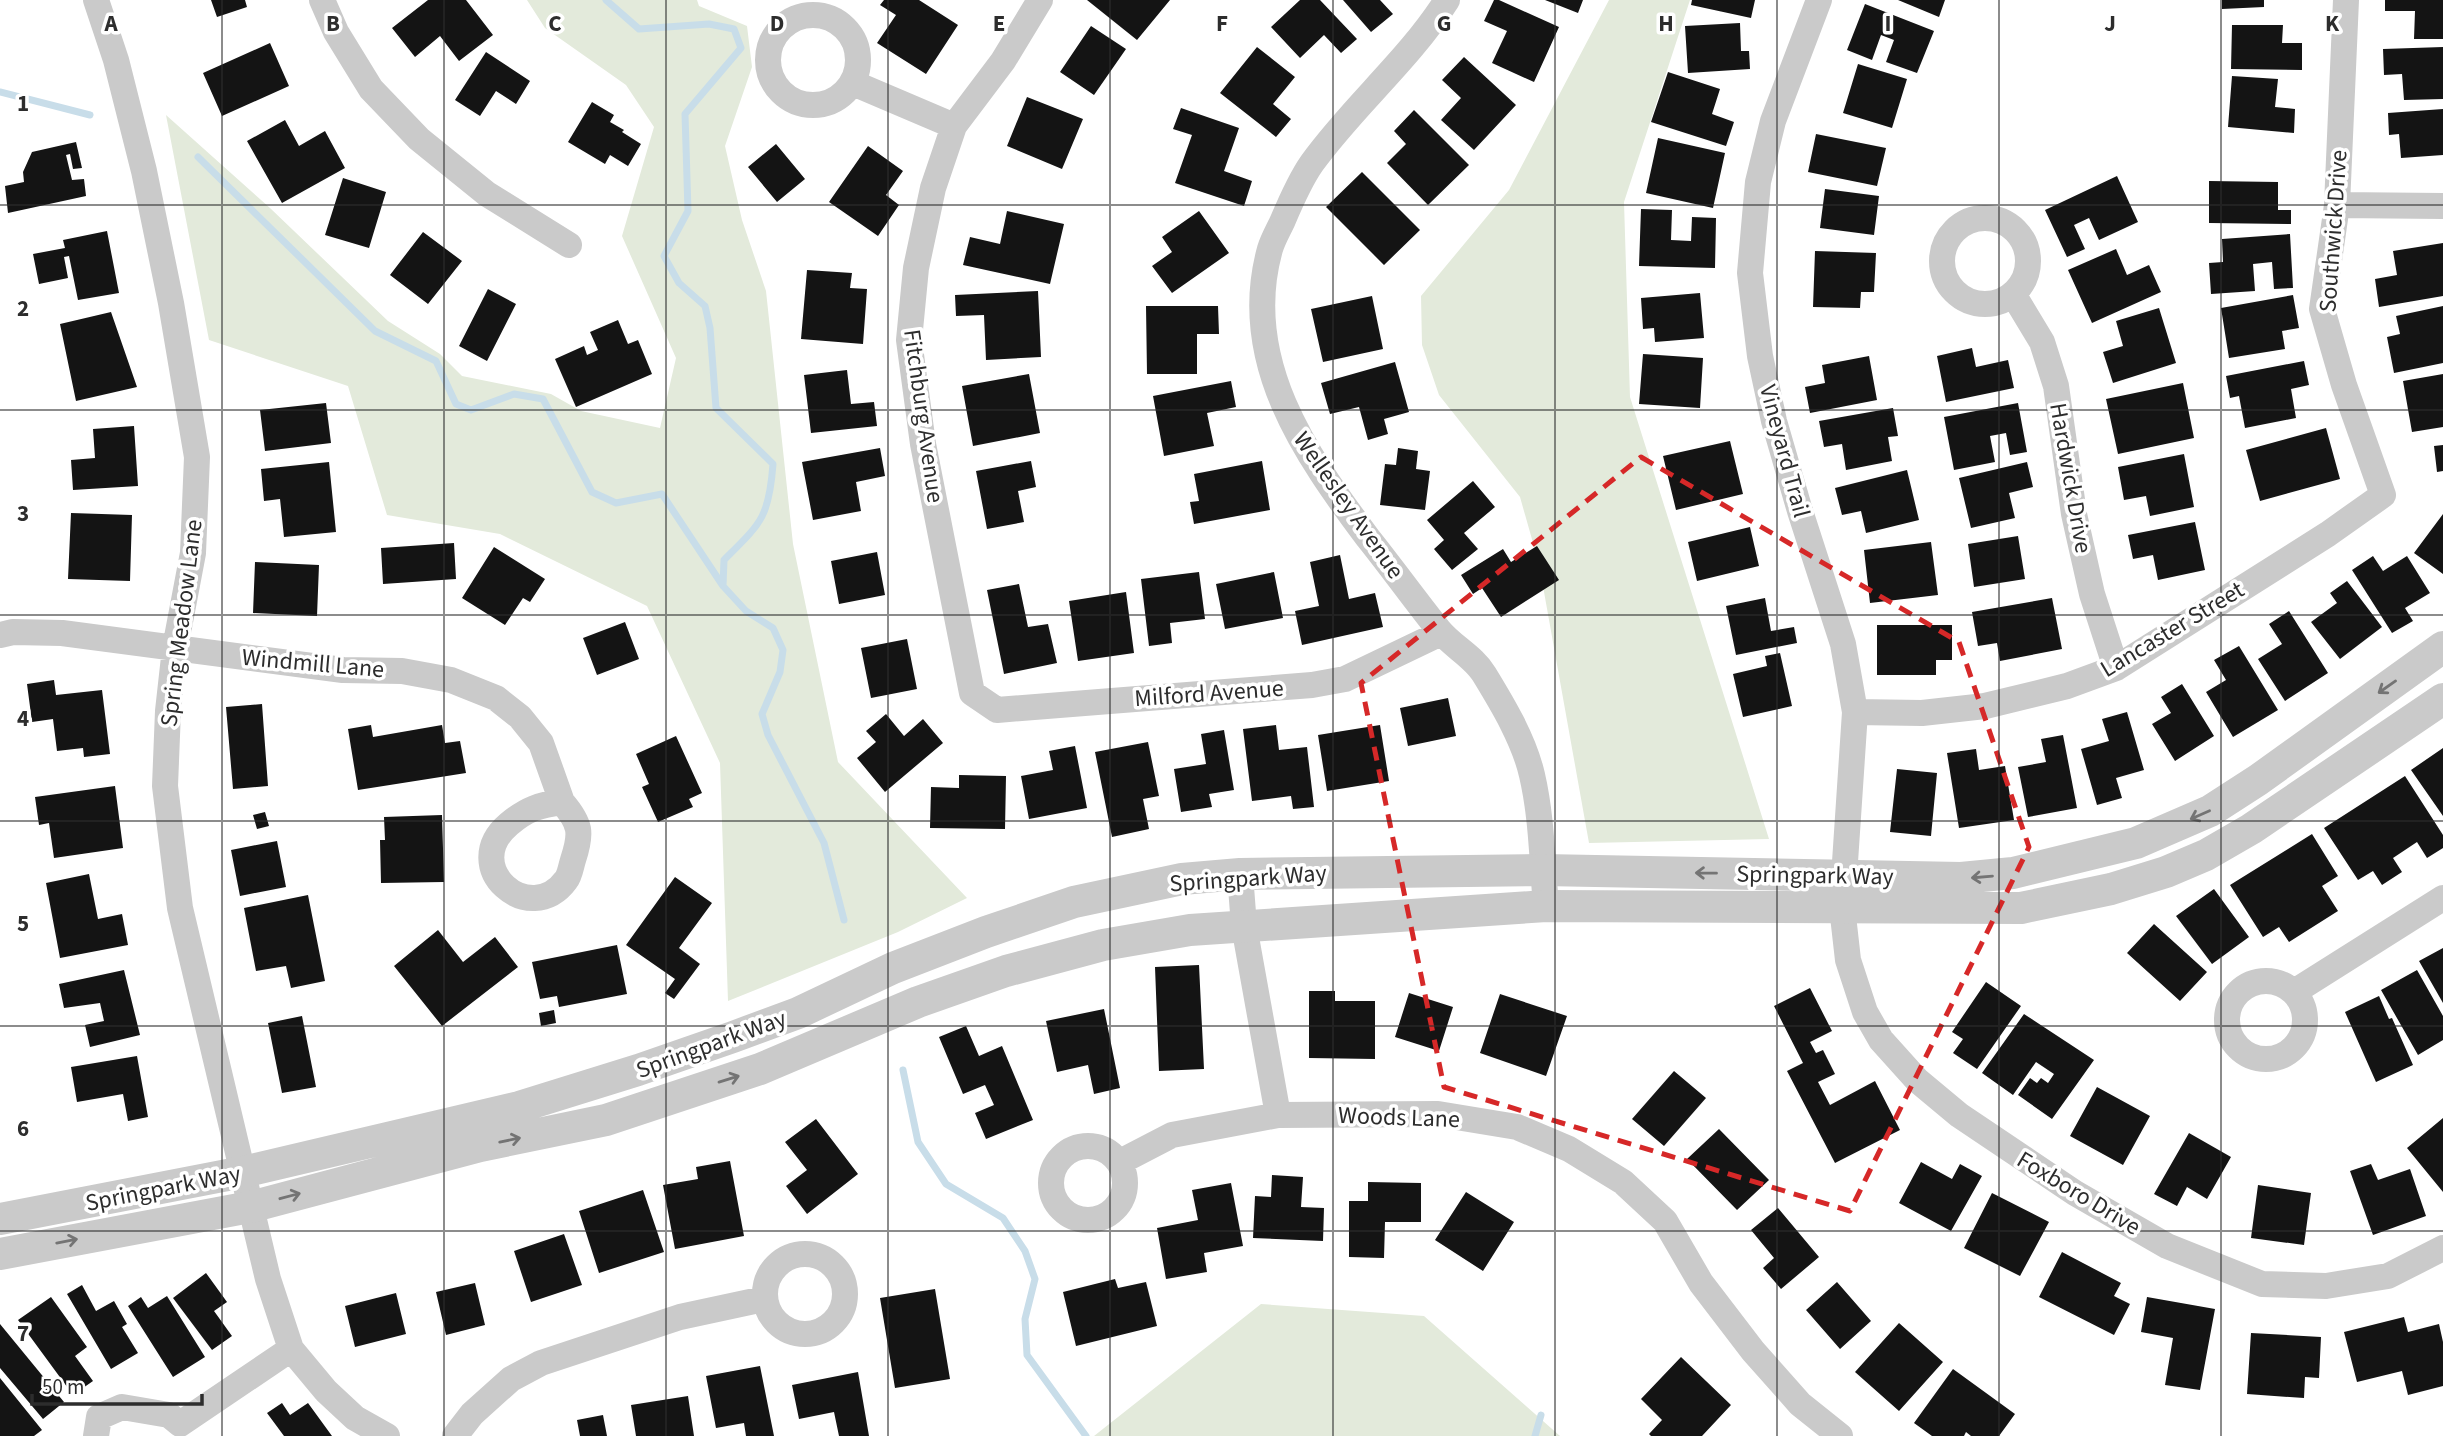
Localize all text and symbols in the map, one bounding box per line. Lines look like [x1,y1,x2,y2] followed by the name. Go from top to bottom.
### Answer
[103,7,118,40] text: A
[326,7,340,40] text: B
[548,7,562,40] text: C
[770,7,784,40] text: D
[993,7,1005,40] text: E
[1216,7,1228,40] text: F
[1437,7,1451,40] text: G
[1658,7,1674,40] text: H
[1885,7,1891,40] text: I
[2104,7,2116,40] text: J
[2325,7,2340,40] text: K
[17,87,29,120] text: 1
[2310,149,2357,313] street label: Southwick Drive
[17,292,29,325] text: 2
[894,327,953,505] street label: Fitchburg Avenue
[1750,381,1819,521] street label: Vineyard Trail
[2040,400,2101,556] street label: Hardwick Drive
[1285,424,1413,586] street label: Wellesley Avenue
[17,497,29,530] text: 3
[151,517,212,729] street label: Spring Meadow Lane
[2094,573,2251,686] street label: Lancaster Street
[240,640,386,687] street label: Windmill Lane
[1133,671,1285,716] street label: Milford Avenue
[2378,679,2397,694] one-way arrow
[17,702,29,735] text: 4
[2190,809,2211,822] one-way arrow
[1168,856,1328,901] street label: Springpark Way
[1736,857,1894,894] street label: Springpark Way
[1694,866,1717,880] one-way arrow
[1971,870,1994,883] one-way arrow
[17,907,29,940] text: 5
[631,1001,791,1088] street label: Springpark Way
[718,1071,740,1084] one-way arrow
[1337,1098,1460,1137] street label: Woods Lane
[17,1112,29,1145] text: 6
[498,1132,521,1146] one-way arrow
[2010,1143,2147,1244] street label: Foxboro Drive
[82,1156,244,1221] street label: Springpark Way
[278,1189,301,1202] one-way arrow
[55,1234,78,1247] one-way arrow
[17,1317,29,1350] text: 7
[32,1362,201,1406] scale bar
[42,1372,84,1402] text: 50 m

